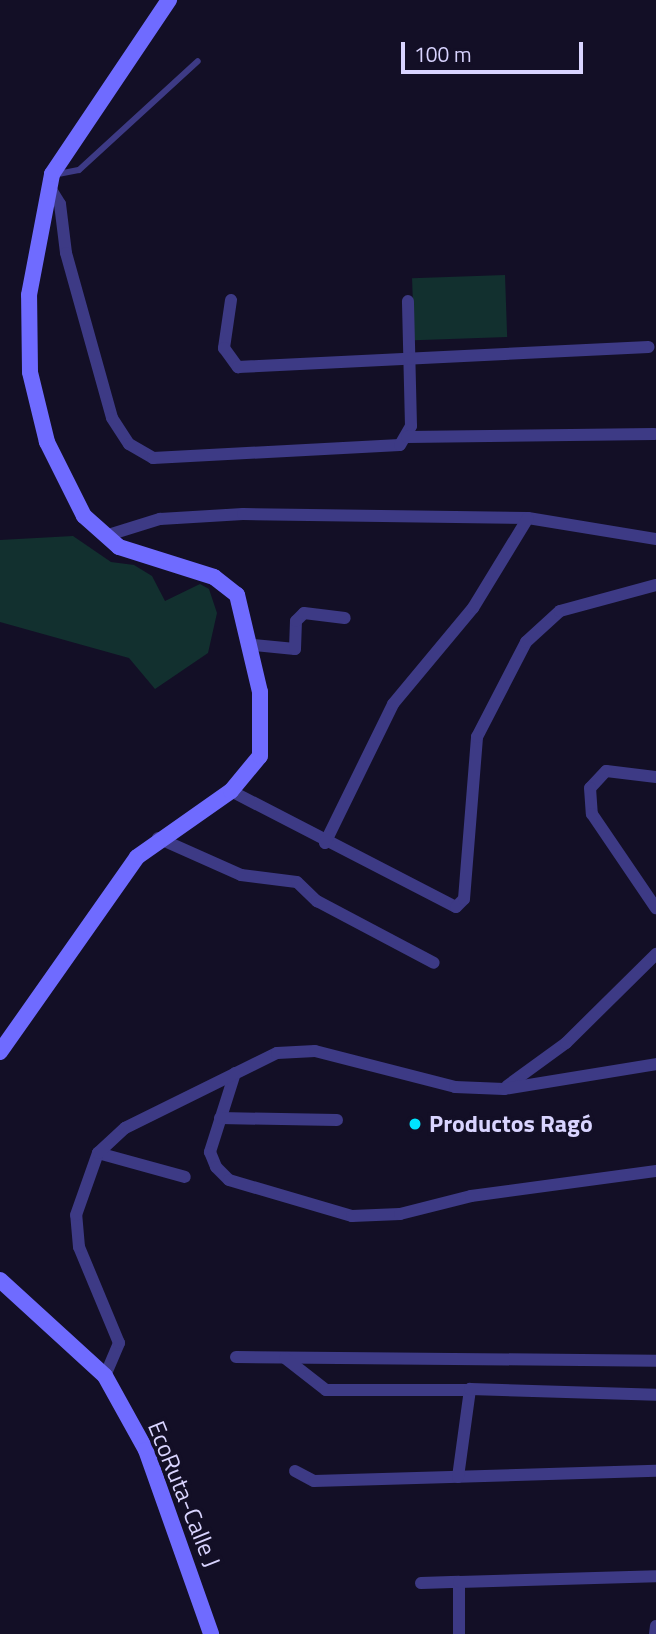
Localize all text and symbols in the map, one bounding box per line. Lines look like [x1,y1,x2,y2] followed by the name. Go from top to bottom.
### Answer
[404,28,586,72] scale bar
[414,38,471,70] text: 100 m
[429,1110,593,1138] place label: Productos Ragó
[407,1116,423,1132] marker: Productos Ragó
[142,1417,226,1571] street label: EcoRuta-Calle J

